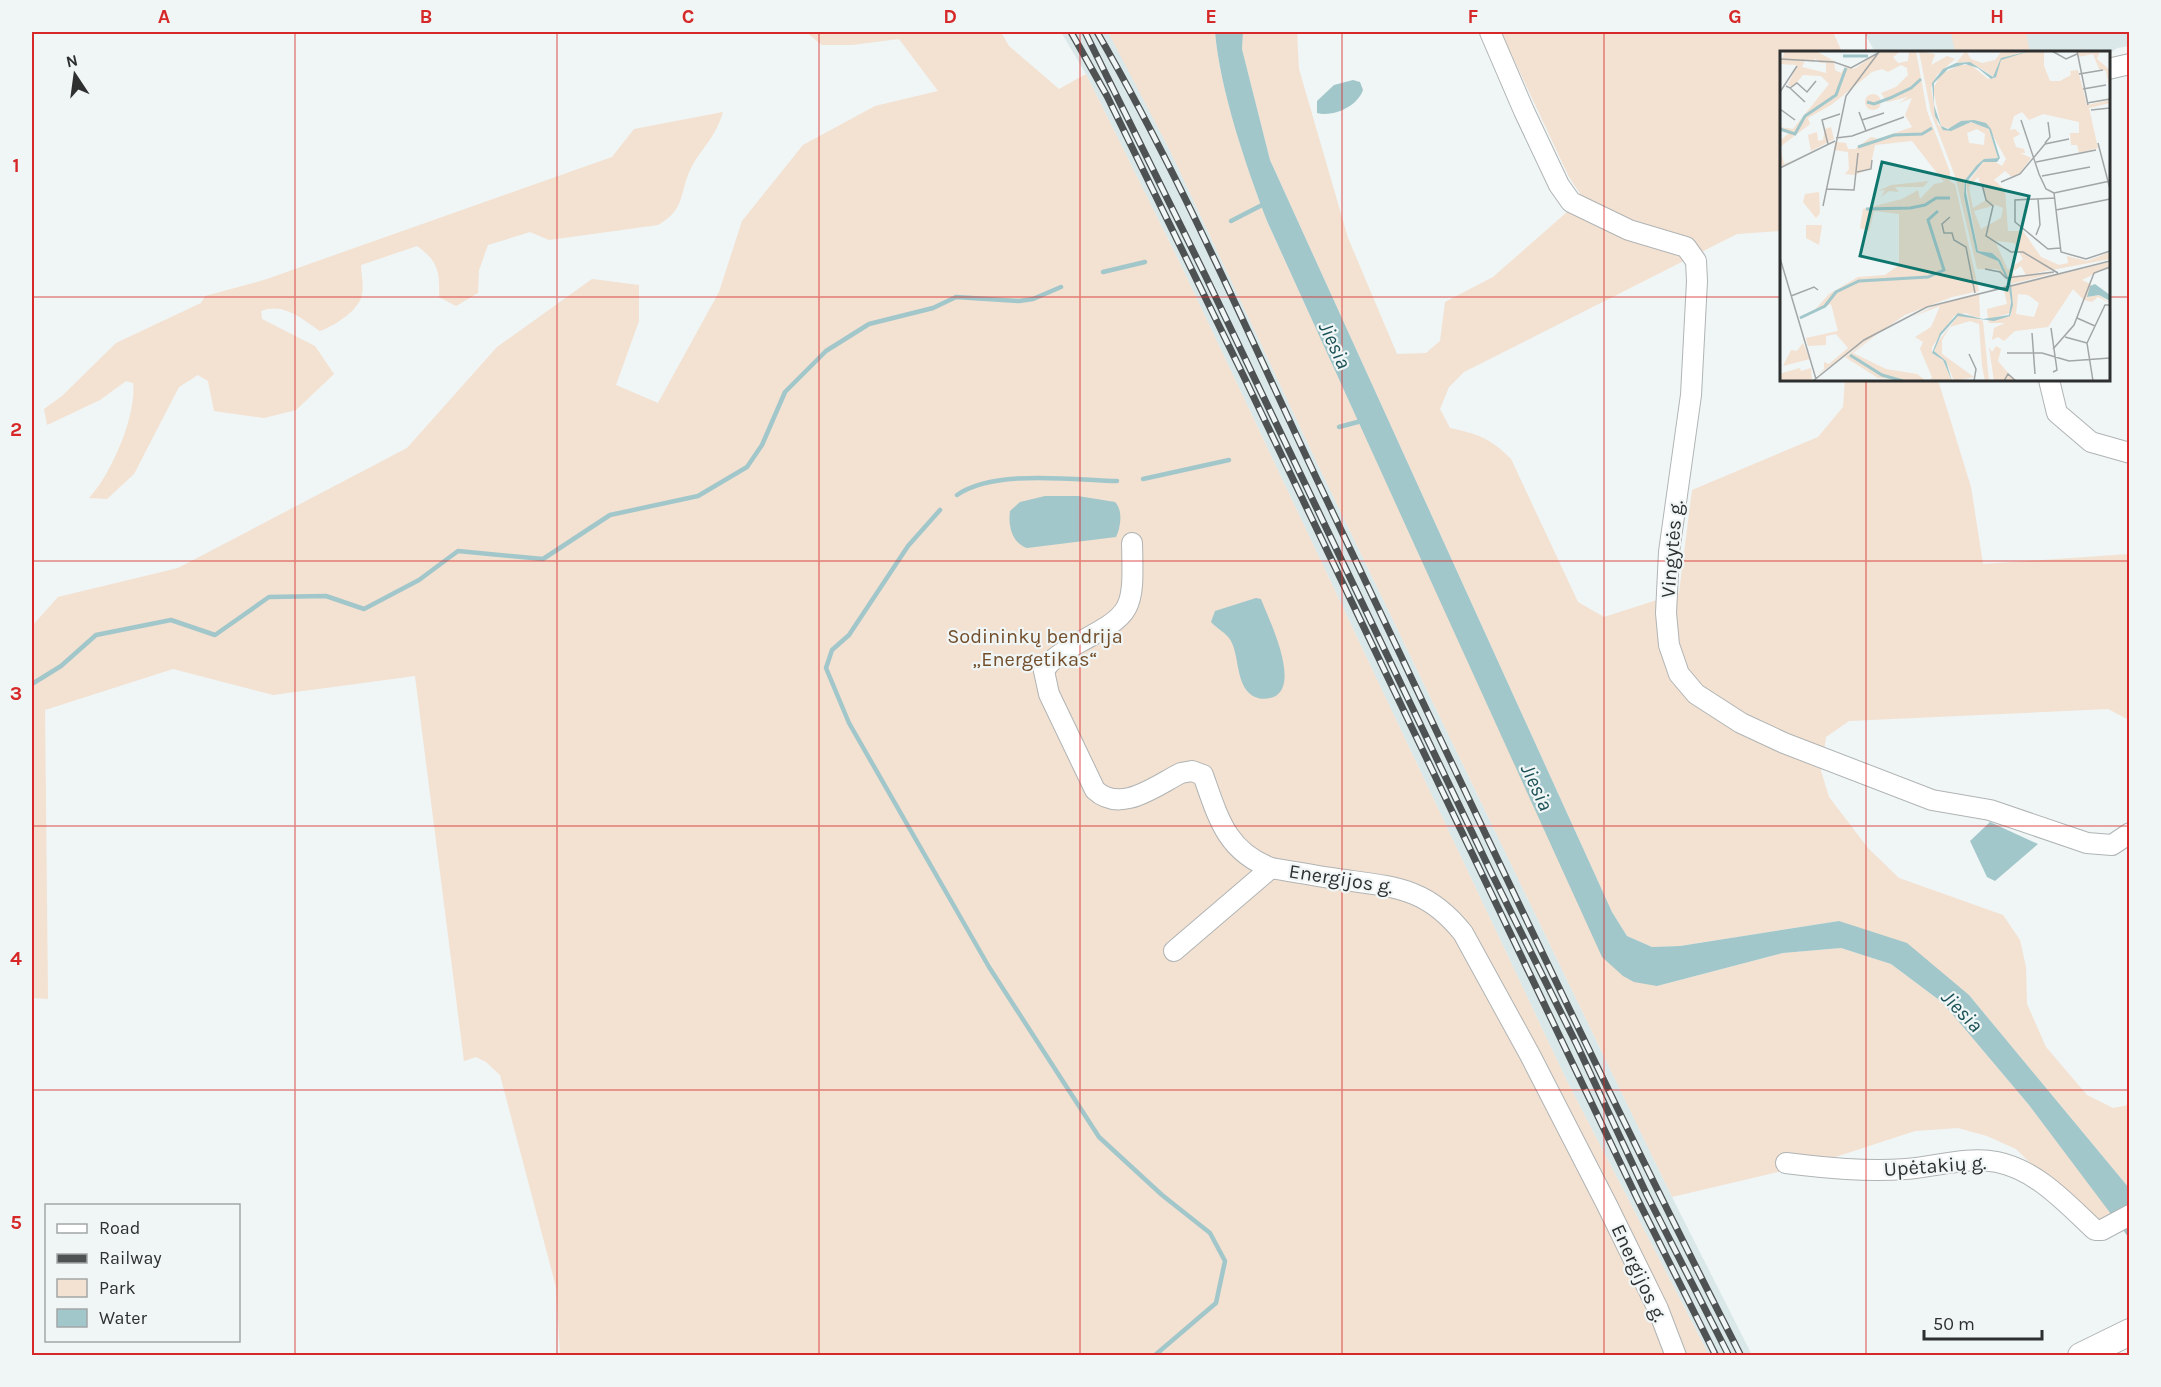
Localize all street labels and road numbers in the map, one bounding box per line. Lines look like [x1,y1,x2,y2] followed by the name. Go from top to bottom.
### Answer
[1656,499,1688,599] street label: Vingytės g.
[1287,859,1395,899] street label: Energijos g.
[1883,1151,1987,1181] street label: Upėtakių g.
[1606,1221,1672,1325] street label: Energijos g.

